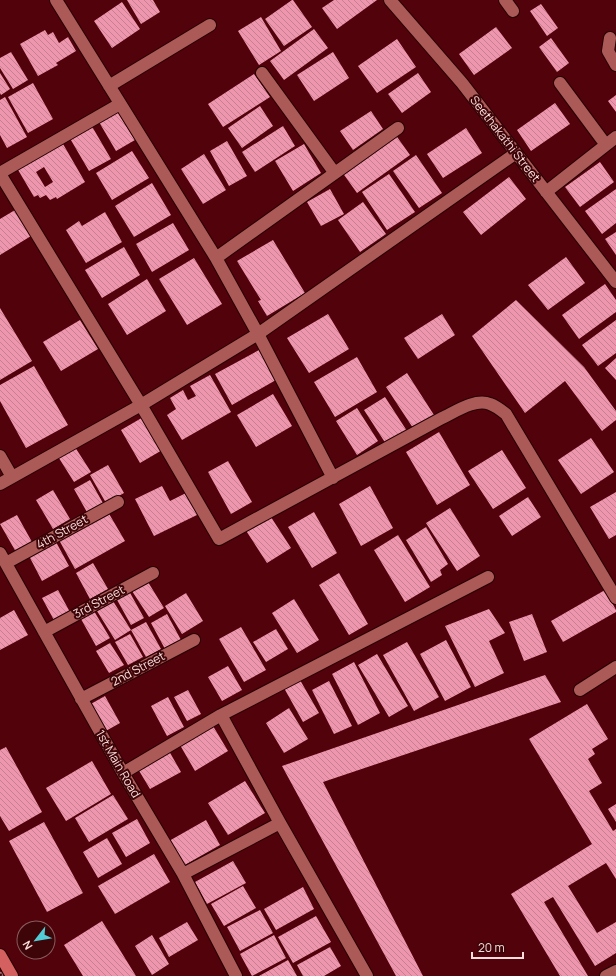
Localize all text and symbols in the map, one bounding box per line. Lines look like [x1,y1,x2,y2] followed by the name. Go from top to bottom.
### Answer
[466,92,545,185] street label: Seethakathi Street
[33,510,91,553] street label: 4th Street
[70,581,127,622] street label: 3rd Street
[108,647,168,690] street label: 2nd Street
[92,727,145,801] street label: 1st Main Road
[16,920,56,960] north arrow
[472,934,523,960] scale bar
[18,938,35,953] text: N
[478,939,505,956] text: 20 m

